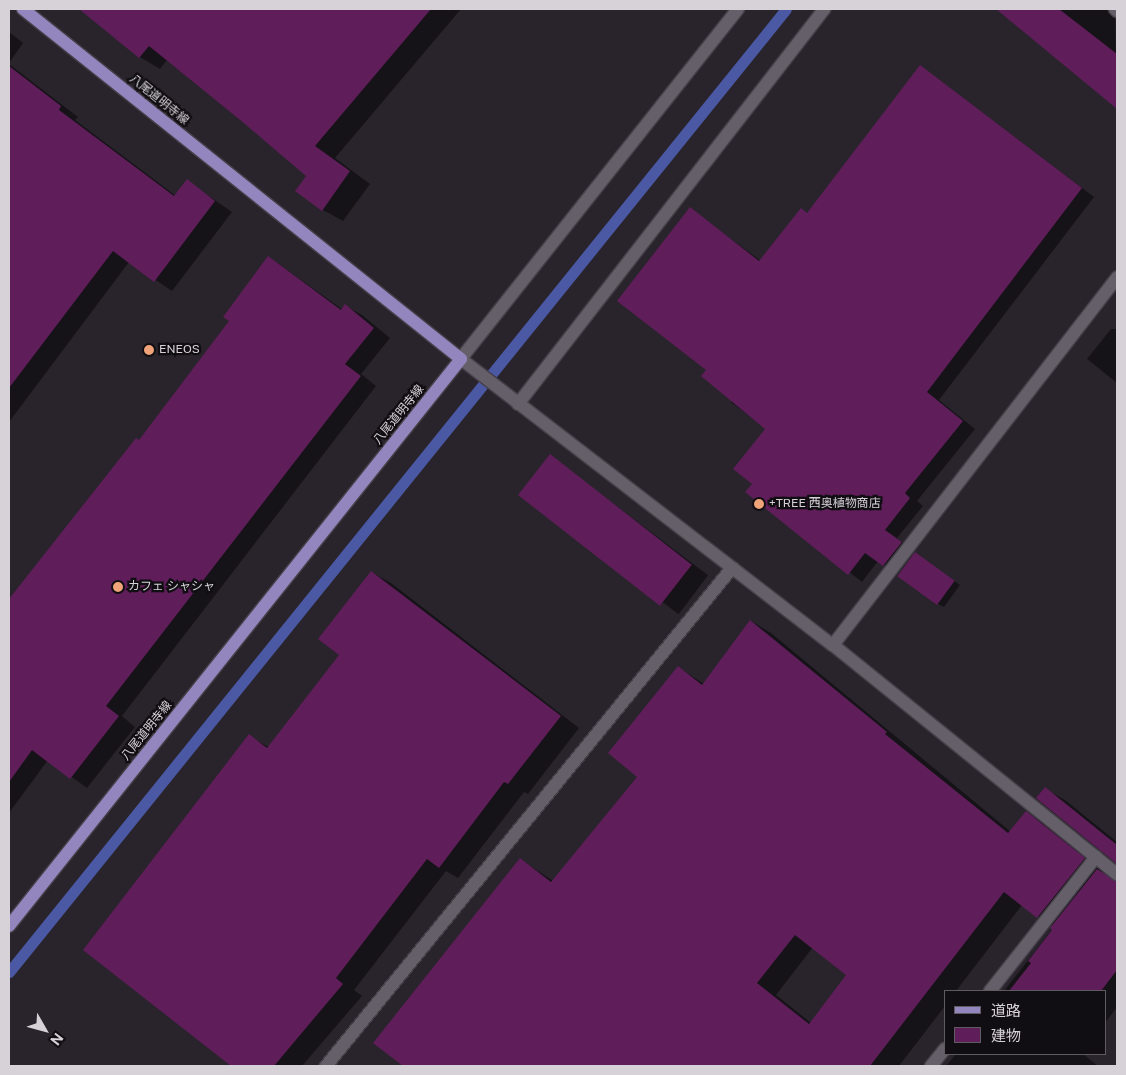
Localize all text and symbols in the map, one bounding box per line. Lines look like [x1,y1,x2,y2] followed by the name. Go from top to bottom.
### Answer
[126,72,192,128] street label: 八尾道明寺線
[159,343,200,357] place label: ENEOS
[143,344,155,356] marker: ENEOS
[371,382,427,448] street label: 八尾道明寺線
[769,497,881,511] place label: +TREE 西奥植物商店
[753,498,765,510] marker: +TREE 西奥植物商店
[128,580,215,594] place label: カフェ シャシャ
[112,581,124,593] marker: カフェ シャシャ
[119,698,175,764] street label: 八尾道明寺線
[944,990,1106,1055] legend
[991,1002,1021,1019] text: 道路
[20,1005,70,1055] north arrow
[991,1027,1021,1044] text: 建物
[47,1030,67,1048] text: N

